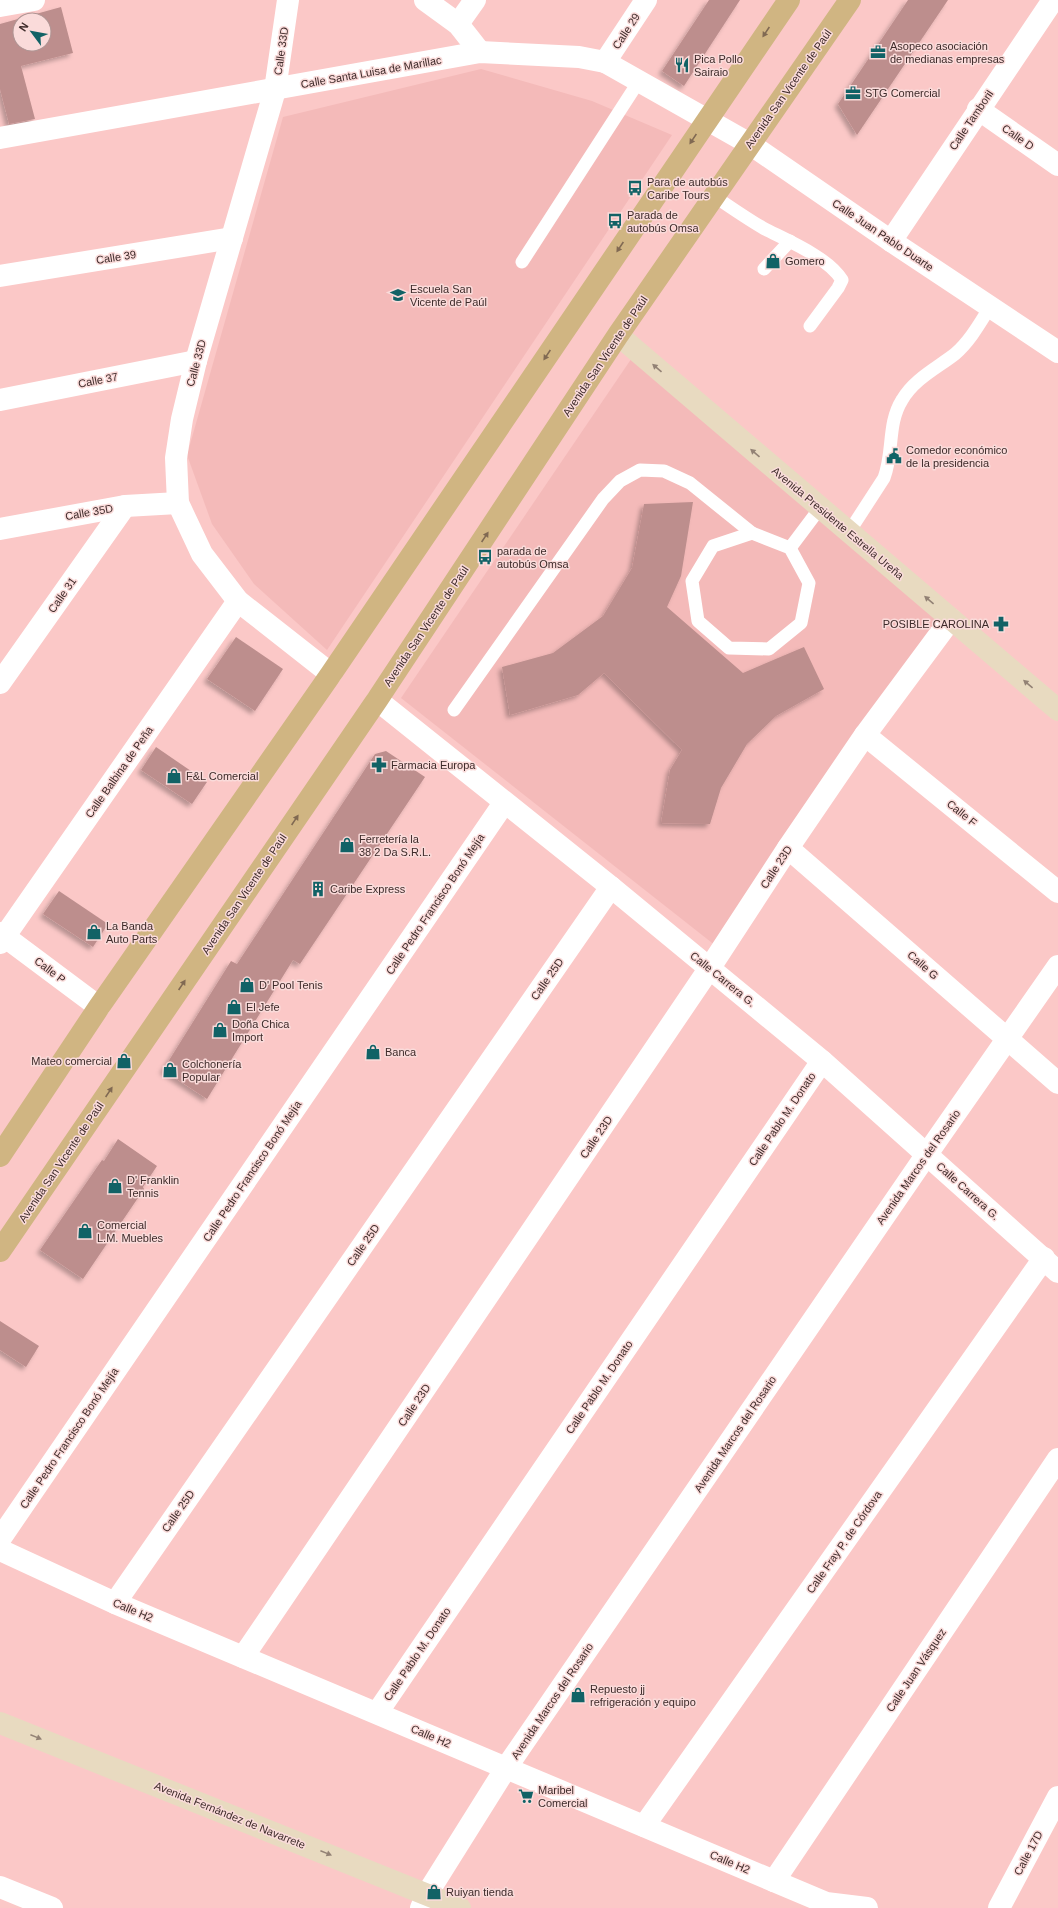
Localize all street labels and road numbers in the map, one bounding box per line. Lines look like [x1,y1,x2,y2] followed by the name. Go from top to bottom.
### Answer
[610,11,642,51] street label: Calle 29
[272,26,290,76] street label: Calle 33D
[742,27,834,151] street label: Avenida San Vicente de Paúl
[300,54,443,90] street label: Calle Santa Luisa de Marillac
[947,88,995,152] street label: Calle Tamboril
[1000,122,1036,152] street label: Calle D
[830,197,936,273] street label: Calle Juan Pablo Duarte
[95,248,137,266] street label: Calle 39
[560,294,650,418] street label: Avenida San Vicente de Paúl
[184,338,208,388] street label: Calle 33D
[77,370,119,390] street label: Calle 37
[770,464,907,582] street label: Avenida Presidente Estrella Ureña
[64,502,114,522] street label: Calle 35D
[381,564,471,688] street label: Avenida San Vicente de Paúl
[46,575,78,615] street label: Calle 31
[83,723,156,820] street label: Calle Balbina de Peña
[945,797,980,829] street label: Calle F
[383,831,487,977] street label: Calle Pedro Francisco Bonó Mejía
[199,832,289,956] street label: Avenida San Vicente de Paúl
[758,843,794,891] street label: Calle 23D
[905,948,941,982] street label: Calle G
[688,949,758,1009] street label: Calle Carrera G.
[32,955,68,985] street label: Calle P
[528,956,566,1002] street label: Calle 25D
[746,1070,818,1168] street label: Calle Pablo M. Donato
[200,1098,304,1244] street label: Calle Pedro Francisco Bonó Mejía
[16,1100,106,1224] street label: Avenida San Vicente de Paúl
[874,1107,962,1227] street label: Avenida Marcos del Rosario
[578,1114,615,1160] street label: Calle 23D
[934,1160,1002,1222] street label: Calle Carrera G.
[344,1222,382,1268] street label: Calle 25D
[563,1338,635,1436] street label: Calle Pablo M. Donato
[17,1365,121,1511] street label: Calle Pedro Francisco Bonó Mejía
[692,1374,778,1494] street label: Avenida Marcos del Rosario
[396,1382,433,1428] street label: Calle 23D
[159,1488,197,1534] street label: Calle 25D
[804,1488,884,1595] street label: Calle Fray P. de Córdova
[111,1596,155,1624] street label: Calle H2
[381,1605,453,1703] street label: Calle Pablo M. Donato
[884,1626,948,1714] street label: Calle Juan Vásquez
[509,1641,595,1761] street label: Avenida Marcos del Rosario
[409,1722,453,1750] street label: Calle H2
[153,1779,307,1851] street label: Avenida Fernández de Navarrete
[1011,1829,1045,1877] street label: Calle 17D
[708,1848,752,1876] street label: Calle H2

